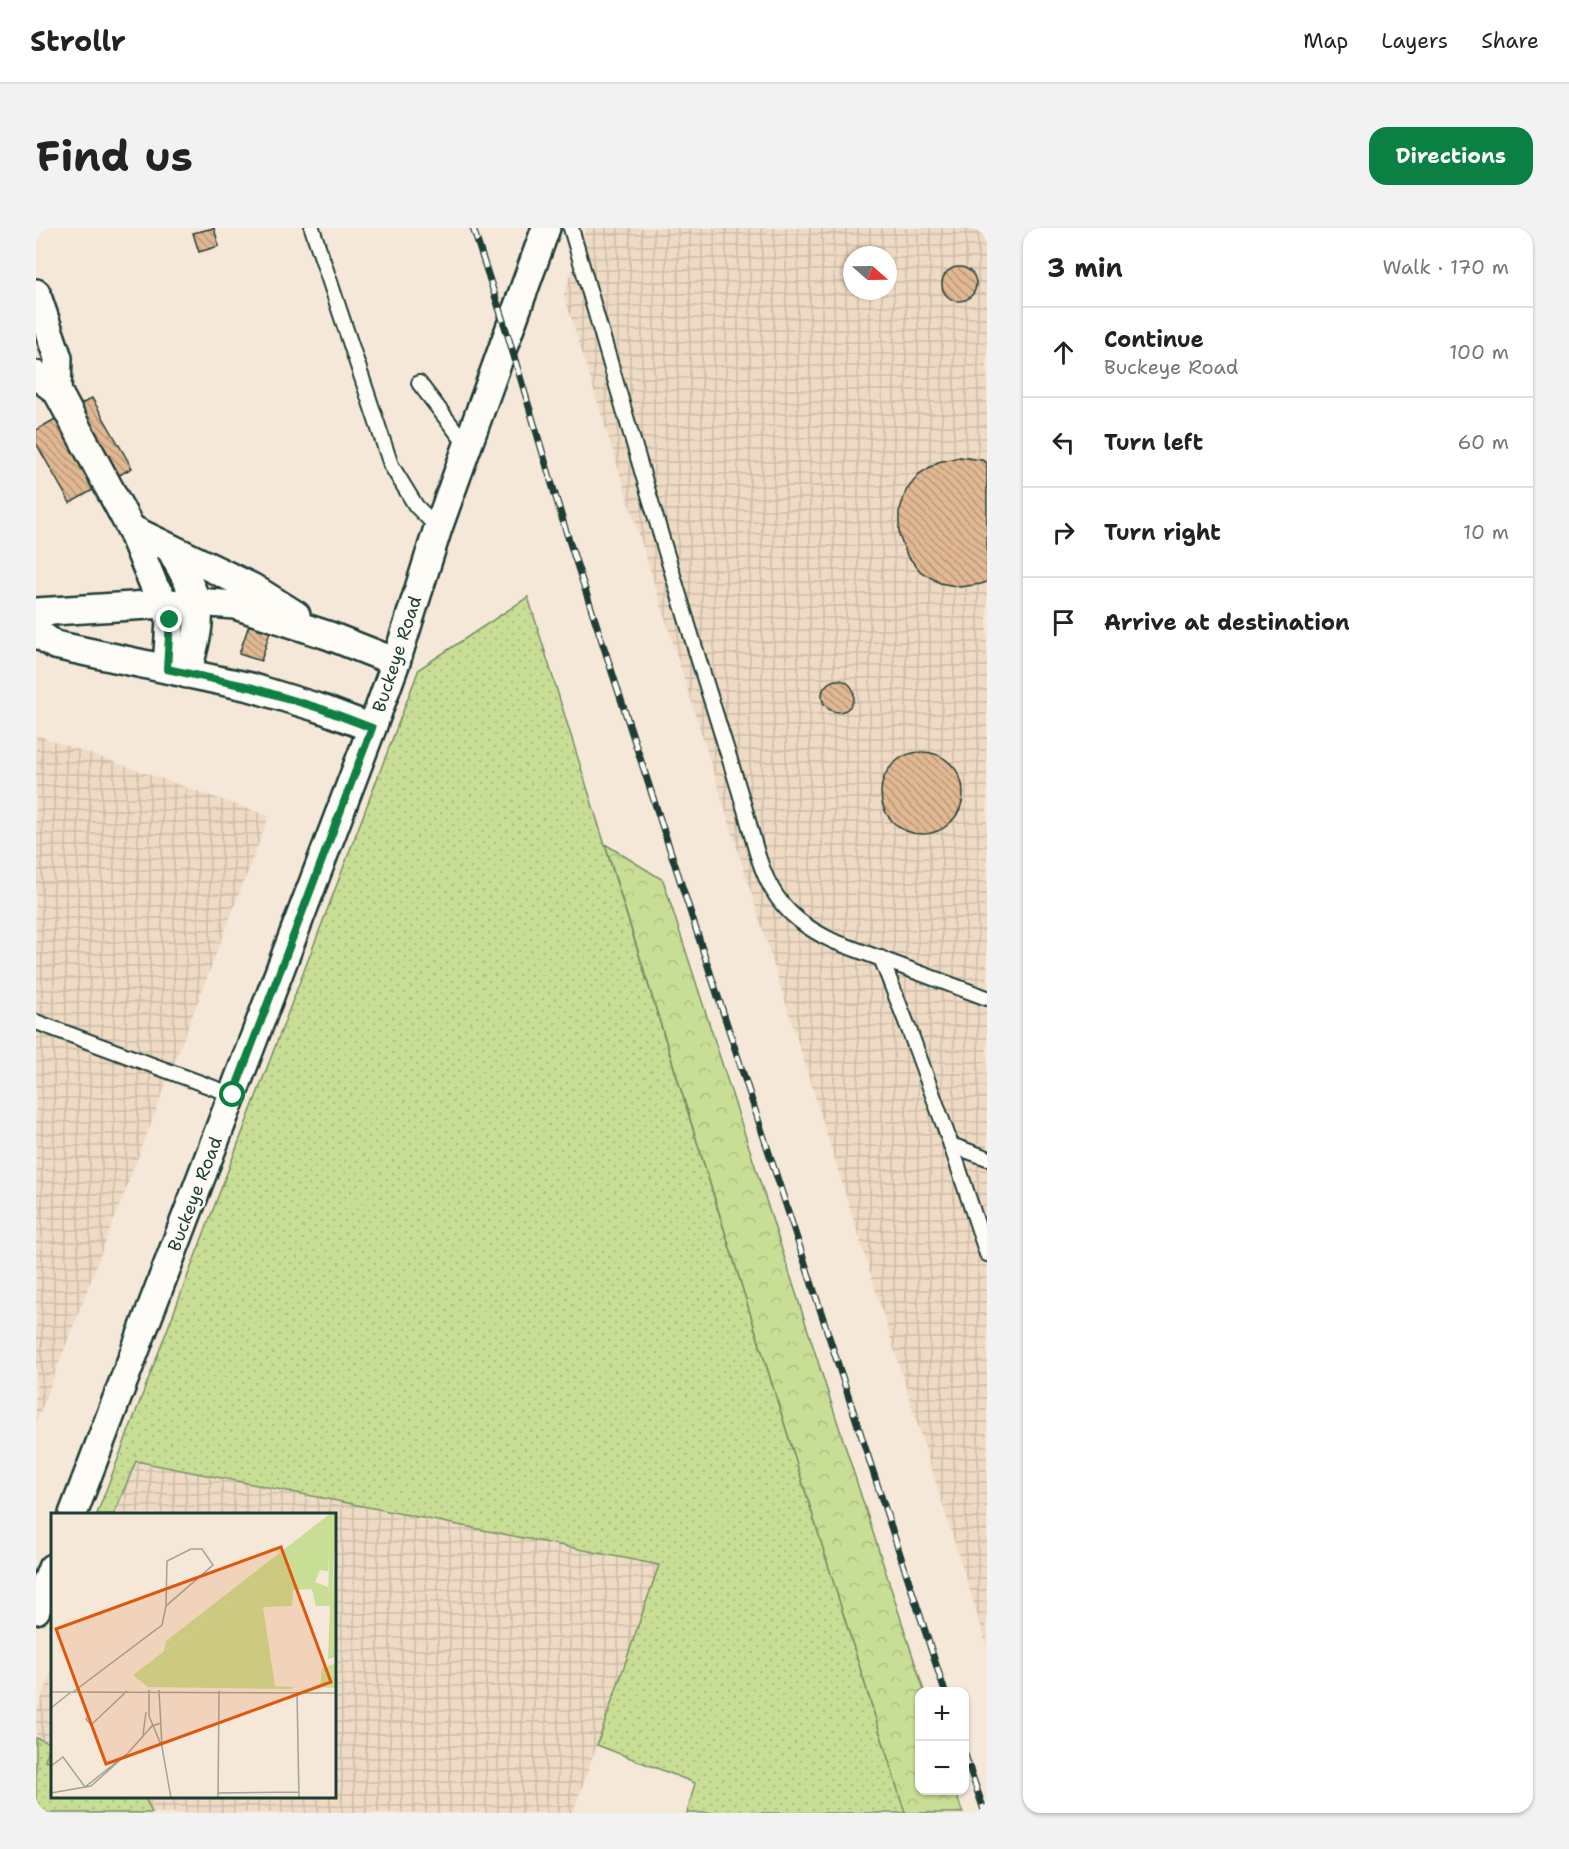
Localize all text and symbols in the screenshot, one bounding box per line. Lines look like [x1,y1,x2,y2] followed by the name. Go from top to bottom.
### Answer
[30,22,126,60] text: Strollr
[1303,27,1348,55] text: Map
[1381,27,1448,55] text: Layers
[1481,27,1539,55] text: Share
[1369,127,1533,185] button: Directions
[36,128,193,184] text: Find us
[843,246,897,300] north arrow
[1047,250,1123,285] text: 3 min
[1383,254,1509,280] text: Walk · 170 m
[1104,325,1204,354] text: Continue
[1047,336,1080,369] icon: ahead
[1449,339,1509,365] text: 100 m
[1104,354,1238,380] text: Buckeye Road
[1047,426,1080,459] icon: left
[1104,428,1203,457] text: Turn left
[1457,429,1509,455] text: 60 m
[1047,516,1080,549] icon: right
[1104,518,1221,547] text: Turn right
[1463,519,1509,545] text: 10 m
[367,593,427,715] street label: Buckeye Road
[156,606,182,632] route end
[1047,606,1080,639] icon: arrive
[1104,608,1350,637] text: Arrive at destination
[219,1081,245,1107] route start
[162,1133,228,1255] street label: Buckeye Road
[51,1513,336,1798] inset map
[915,1687,969,1795] map controls
[915,1687,969,1741] button: +
[915,1741,969,1795] button: −

